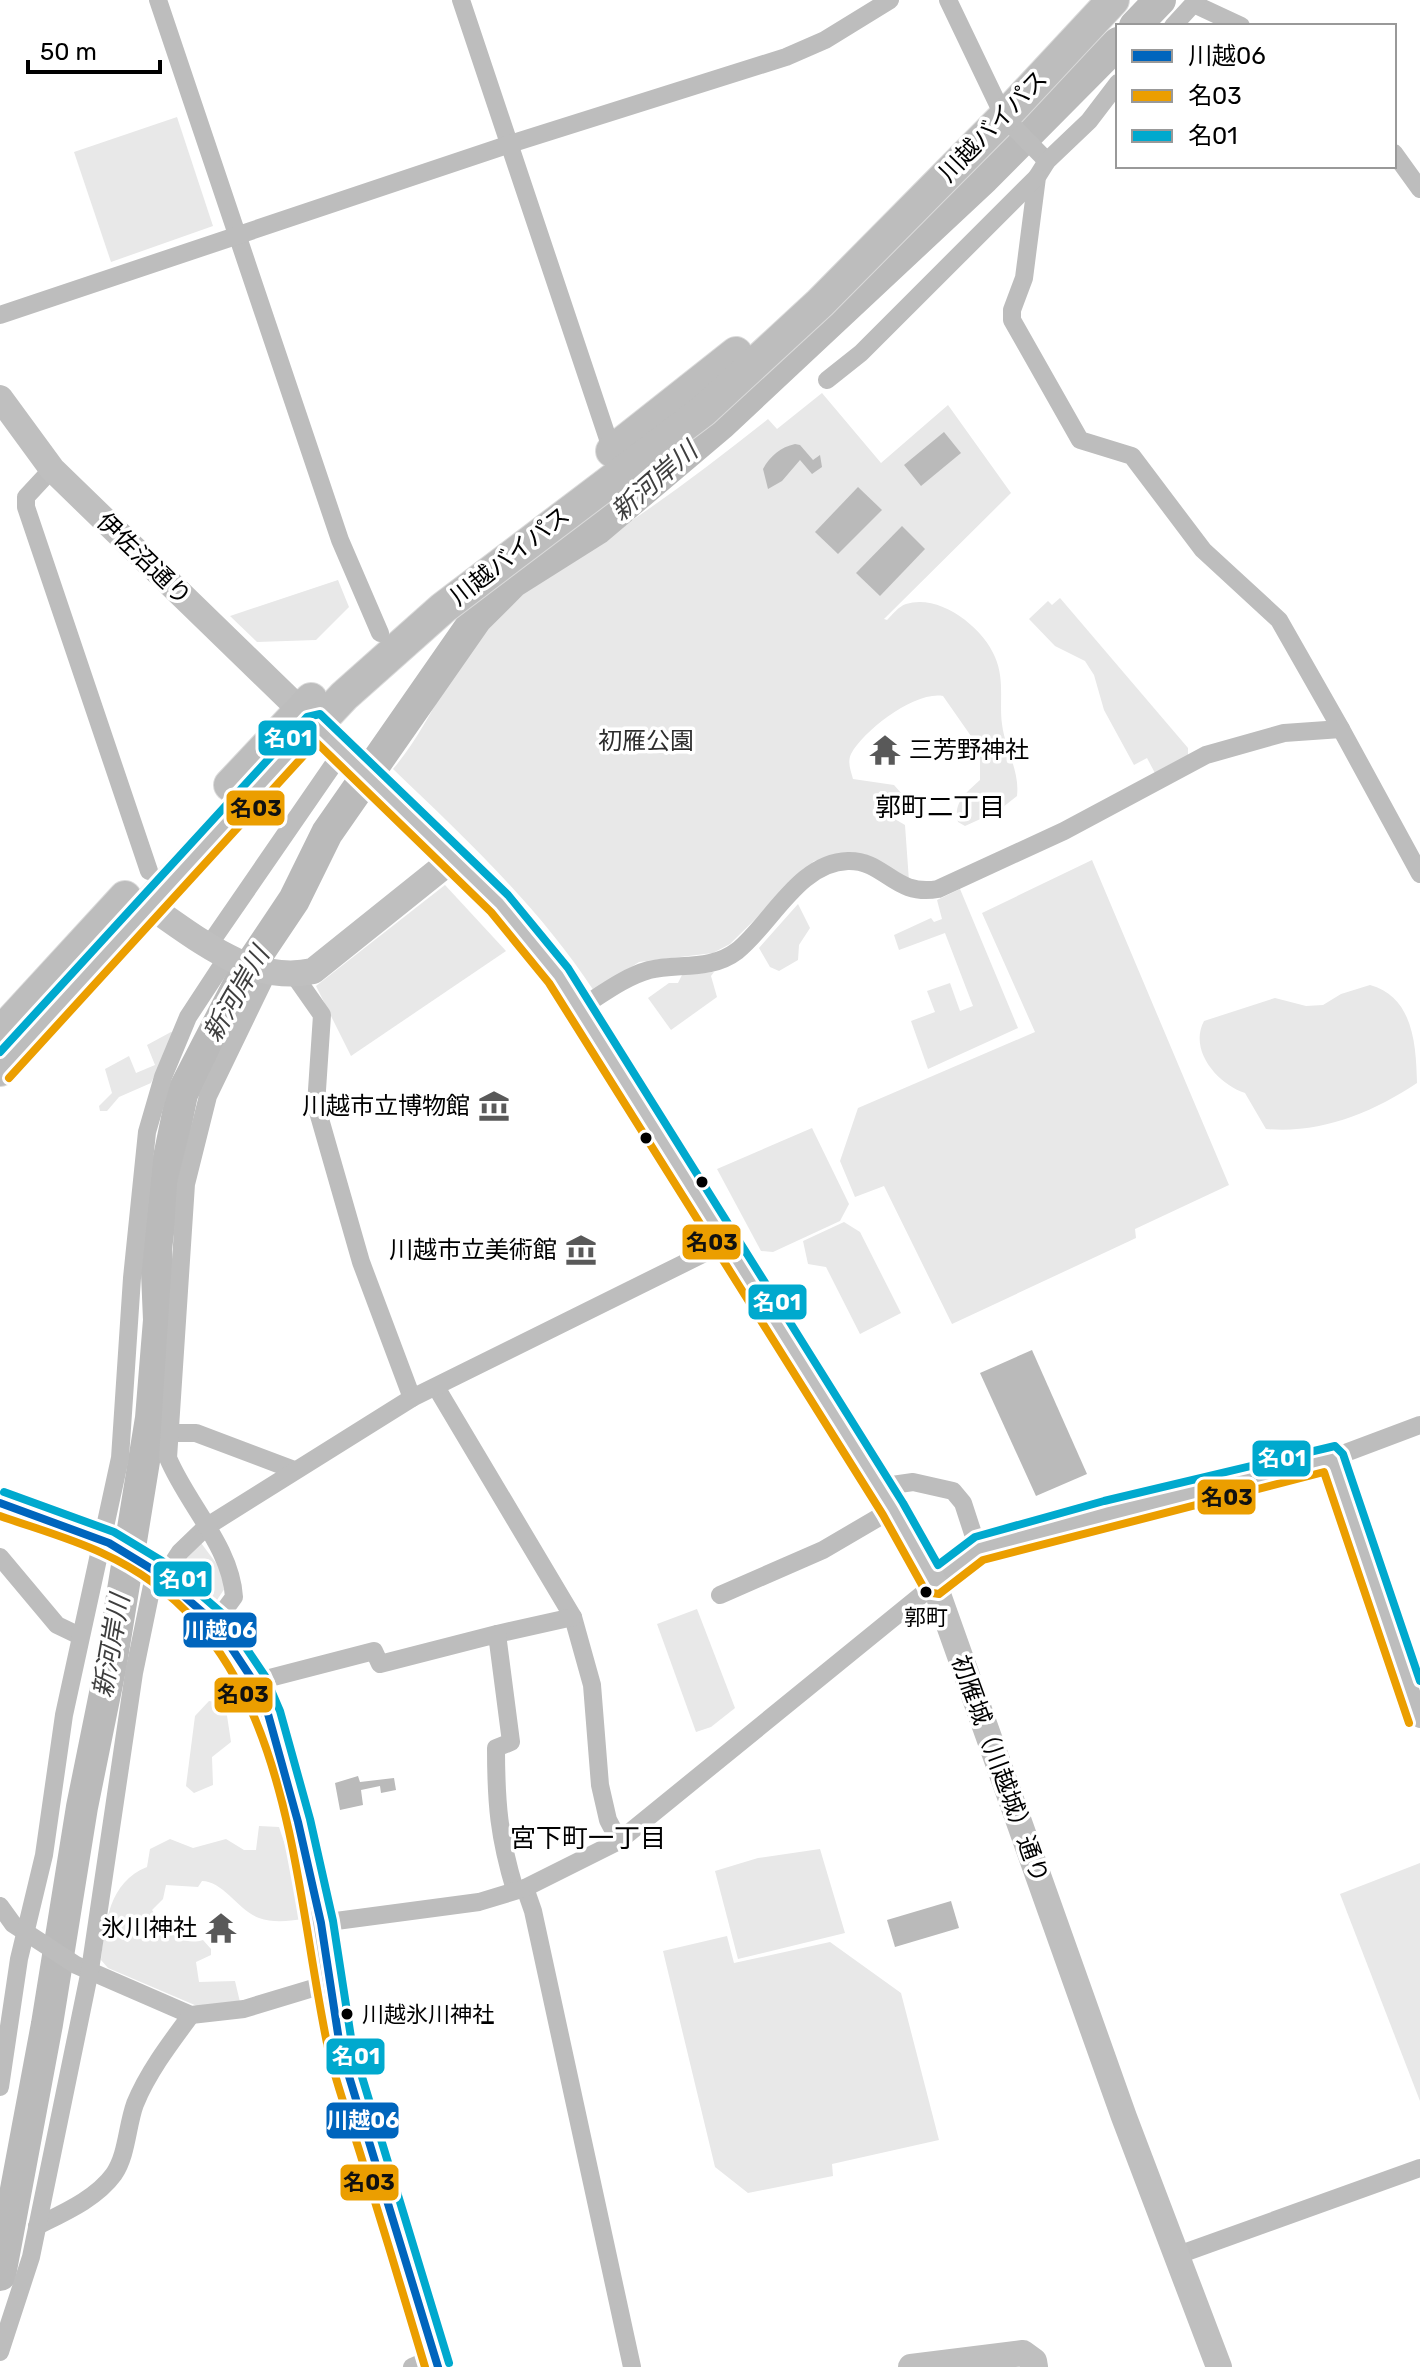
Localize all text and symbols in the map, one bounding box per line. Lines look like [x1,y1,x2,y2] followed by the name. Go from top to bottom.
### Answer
[28,24,160,74] scale bar
[1116,24,1396,168] legend
[40,38,97,66] text: 50 m
[1188,42,1266,70] text: 川越06
[933,65,1053,187] street label: 川越バイパス
[1188,82,1242,110] text: 名03
[1188,122,1238,150] text: 名01
[605,434,706,527] water label: 新河岸川
[445,501,575,611] street label: 川越バイパス
[91,507,197,611] street label: 伊佐沼通り
[257,719,318,757] line badge: 名01
[264,725,312,752] text: 名01
[598,727,694,755] park label: 初雁公園
[868,733,902,767] temple icon: 三芳野神社
[909,736,1029,764] place label: 三芳野神社
[225,789,286,827] line badge: 名03
[875,792,1005,823] district label: 郭町二丁目
[230,795,282,822] text: 名03
[197,939,277,1047] water label: 新河岸川
[477,1089,511,1123] museum icon: 川越市立博物館
[302,1092,470,1120] place label: 川越市立博物館
[638,1130,654,1146] unlabelled marker
[694,1174,710,1190] unlabelled marker
[681,1223,742,1261] line badge: 名03
[686,1229,738,1256] text: 名03
[564,1233,598,1267] museum icon: 川越市立美術館
[389,1236,557,1264] place label: 川越市立美術館
[747,1283,808,1321] line badge: 名01
[753,1289,801,1316] text: 名01
[1251,1439,1312,1478] line badge: 名01
[1258,1445,1306,1472] text: 名01
[1196,1478,1257,1516] line badge: 名03
[1201,1484,1253,1511] text: 名03
[152,1560,213,1598] line badge: 名01
[159,1566,207,1593] text: 名01
[918,1584,934,1600] marker: 郭町
[87,1589,136,1700] water label: 新河岸川
[904,1604,948,1631] place label: 郭町
[182,1611,258,1649] line badge: 川越06
[183,1617,257,1644] text: 川越06
[946,1651,1054,1887] street label: 初雁城（川越城）通り
[213,1676,274,1714] line badge: 名03
[217,1681,269,1708] text: 名03
[510,1823,666,1854] district label: 宮下町一丁目
[204,1911,238,1945] temple icon: 氷川神社
[101,1914,197,1942] place label: 氷川神社
[362,2001,494,2028] place label: 川越氷川神社
[339,2006,355,2022] marker: 川越氷川神社
[325,2037,386,2076] line badge: 名01
[332,2043,380,2070] text: 名01
[325,2101,400,2140] line badge: 川越06
[326,2107,400,2134] text: 川越06
[339,2163,400,2202] line badge: 名03
[343,2169,395,2196] text: 名03

